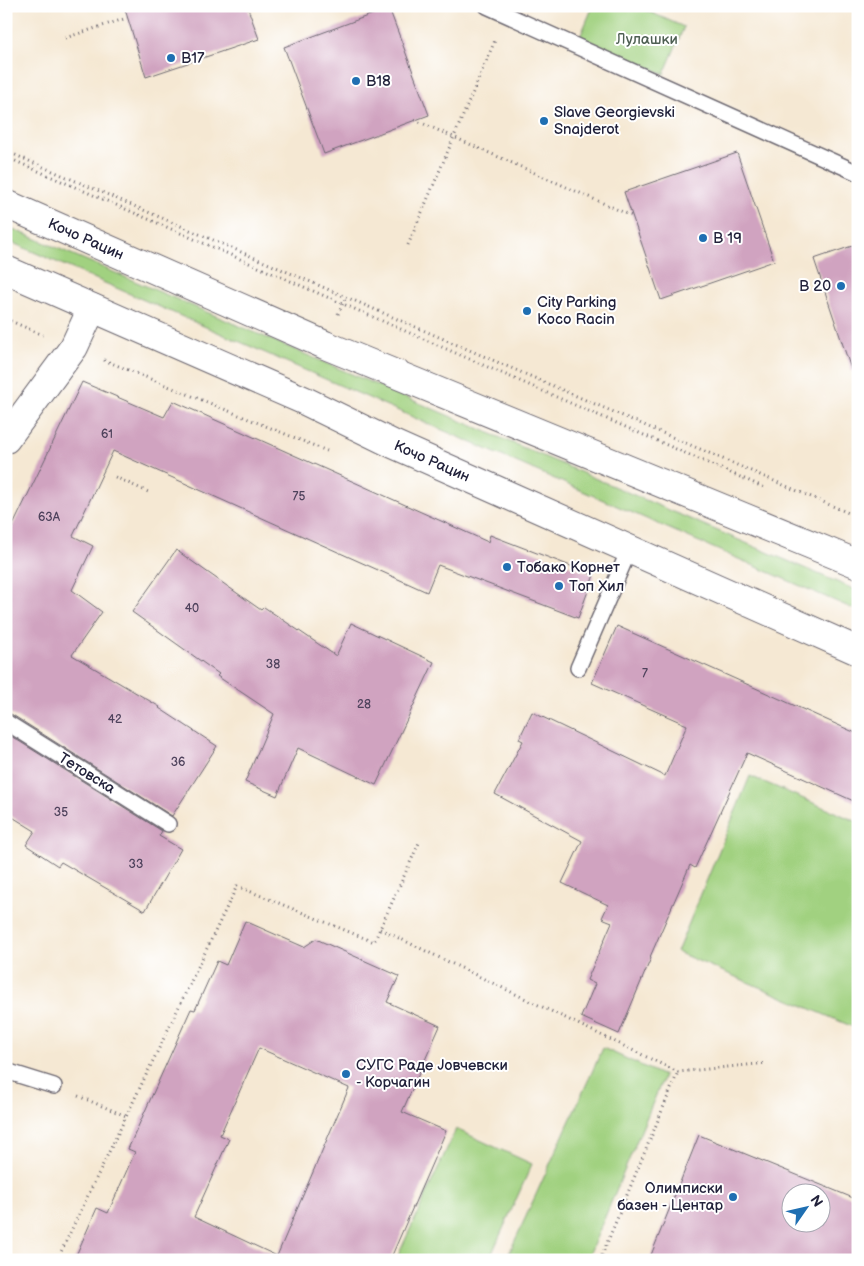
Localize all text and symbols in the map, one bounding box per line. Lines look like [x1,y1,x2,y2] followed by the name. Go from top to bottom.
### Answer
[615,30,678,49] park label: Лулашки
[181,49,205,68] place label: B17
[165,52,177,64] marker: B17
[366,72,391,91] place label: B18
[350,75,362,87] marker: B18
[554,103,675,139] place label: Slave Georgievski Snajderot
[538,115,550,127] marker: Slave Georgievski Snajderot
[45,214,127,265] street label: Кочо Рацин
[713,229,742,248] place label: B 19
[697,232,709,244] marker: B 19
[799,277,831,296] place label: B 20
[835,280,847,292] marker: B 20
[537,293,616,329] place label: City Parking Koco Racin
[521,305,533,317] marker: City Parking Koco Racin
[101,427,113,442] house number: 61
[391,436,473,487] street label: Кочо Рацин
[293,489,306,504] house number: 75
[38,510,61,525] house number: 63А
[517,558,620,577] place label: Тобако Корнет
[501,561,513,573] marker: Тобако Корнет
[569,577,624,596] place label: Топ Хил
[553,580,565,592] marker: Топ Хил
[185,601,199,616] house number: 40
[266,657,280,672] house number: 38
[642,666,648,681] house number: 7
[357,697,371,712] house number: 28
[108,712,122,727] house number: 42
[55,749,119,798] street label: Тетовска
[171,755,185,770] house number: 36
[54,805,68,820] house number: 35
[129,857,143,872] house number: 33
[356,1056,508,1092] place label: СУГС Раде Јовчевски - Корчагин
[340,1068,352,1080] marker: СУГС Раде Јовчевски - Корчагин
[617,1179,724,1215] place label: Олимписки базен - Центар
[782,1184,832,1234] north arrow
[727,1191,739,1203] marker: Олимписки базен - Центар
[806,1192,826,1210] text: N

